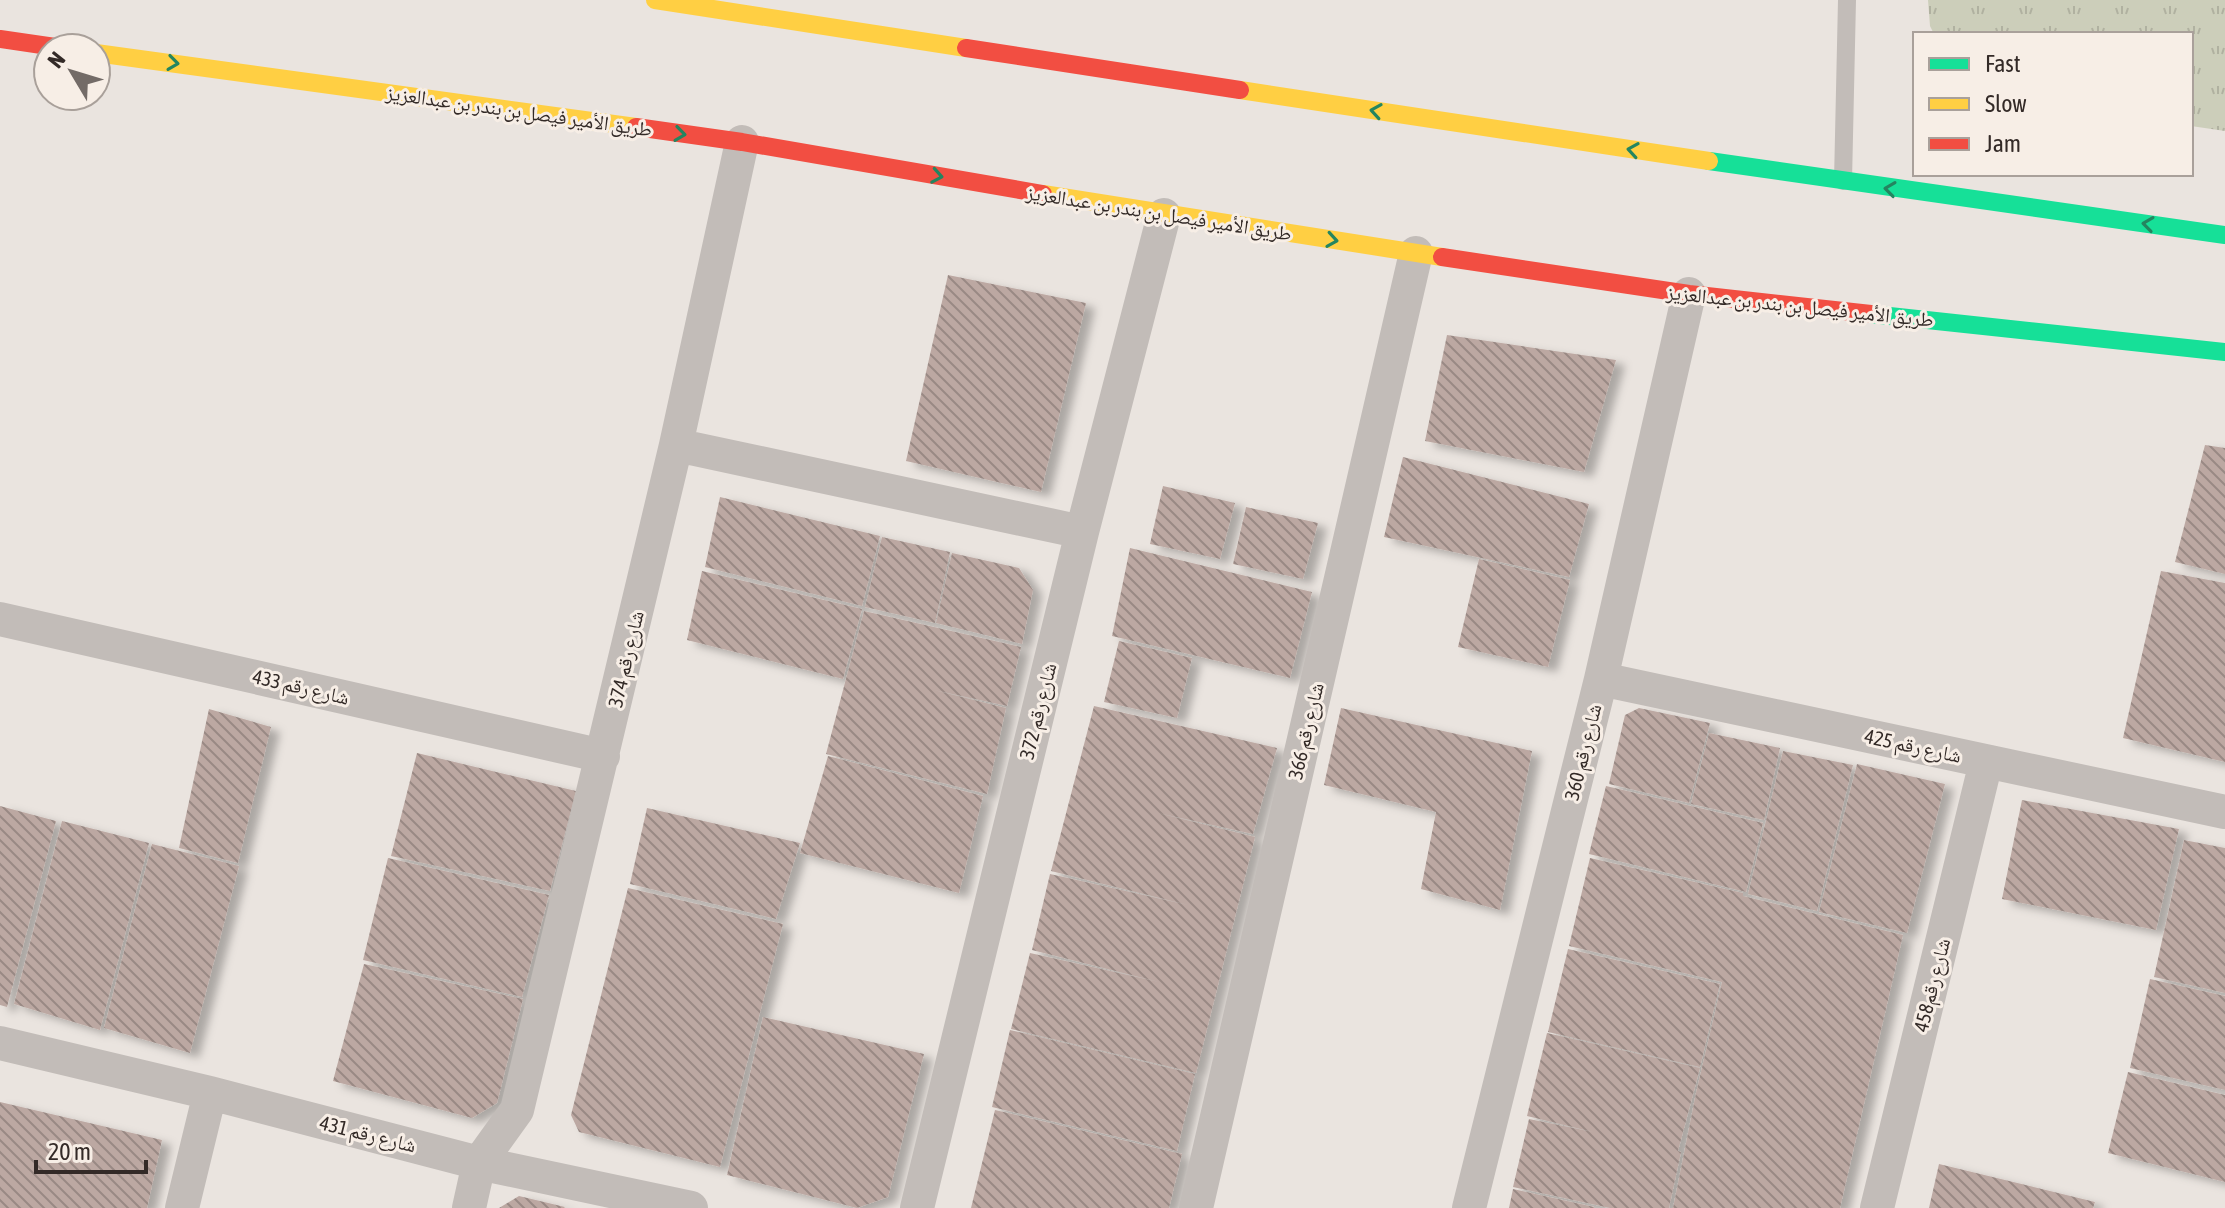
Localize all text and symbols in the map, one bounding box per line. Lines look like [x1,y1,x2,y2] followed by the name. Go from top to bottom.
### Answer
[32,32,112,112] north arrow
[1913,32,2193,176] legend
[42,47,70,73] text: N
[1985,50,2021,77] text: Fast
[167,55,180,72] one-way arrow
[383,80,654,142] street label: طريق الأمير فيصل بن بندر بن عبدالعزيز
[1985,90,2027,117] text: Slow
[1369,103,1383,120] one-way arrow
[674,125,687,142] one-way arrow
[1985,130,2021,157] text: Jam
[1626,142,1640,159] one-way arrow
[930,167,944,184] one-way arrow
[1023,180,1294,246] street label: طريق الأمير فيصل بن بندر بن عبدالعزيز
[1883,181,1897,198] one-way arrow
[2141,216,2155,233] one-way arrow
[1325,231,1339,248] one-way arrow
[1664,280,1935,332] street label: طريق الأمير فيصل بن بندر بن عبدالعزيز
[603,608,651,710] street label: شارع رقم 374
[1014,660,1063,762] street label: شارع رقم 372
[250,664,352,712] street label: شارع رقم 433
[1283,680,1331,782] street label: شارع رقم 366
[1559,701,1608,803] street label: شارع رقم 360
[1862,724,1964,770] street label: شارع رقم 425
[1909,936,1957,1035] street label: شارع رقم458
[317,1110,419,1159] street label: شارع رقم 431
[36,1124,146,1174] scale bar
[48,1138,91,1165] text: 20 m

